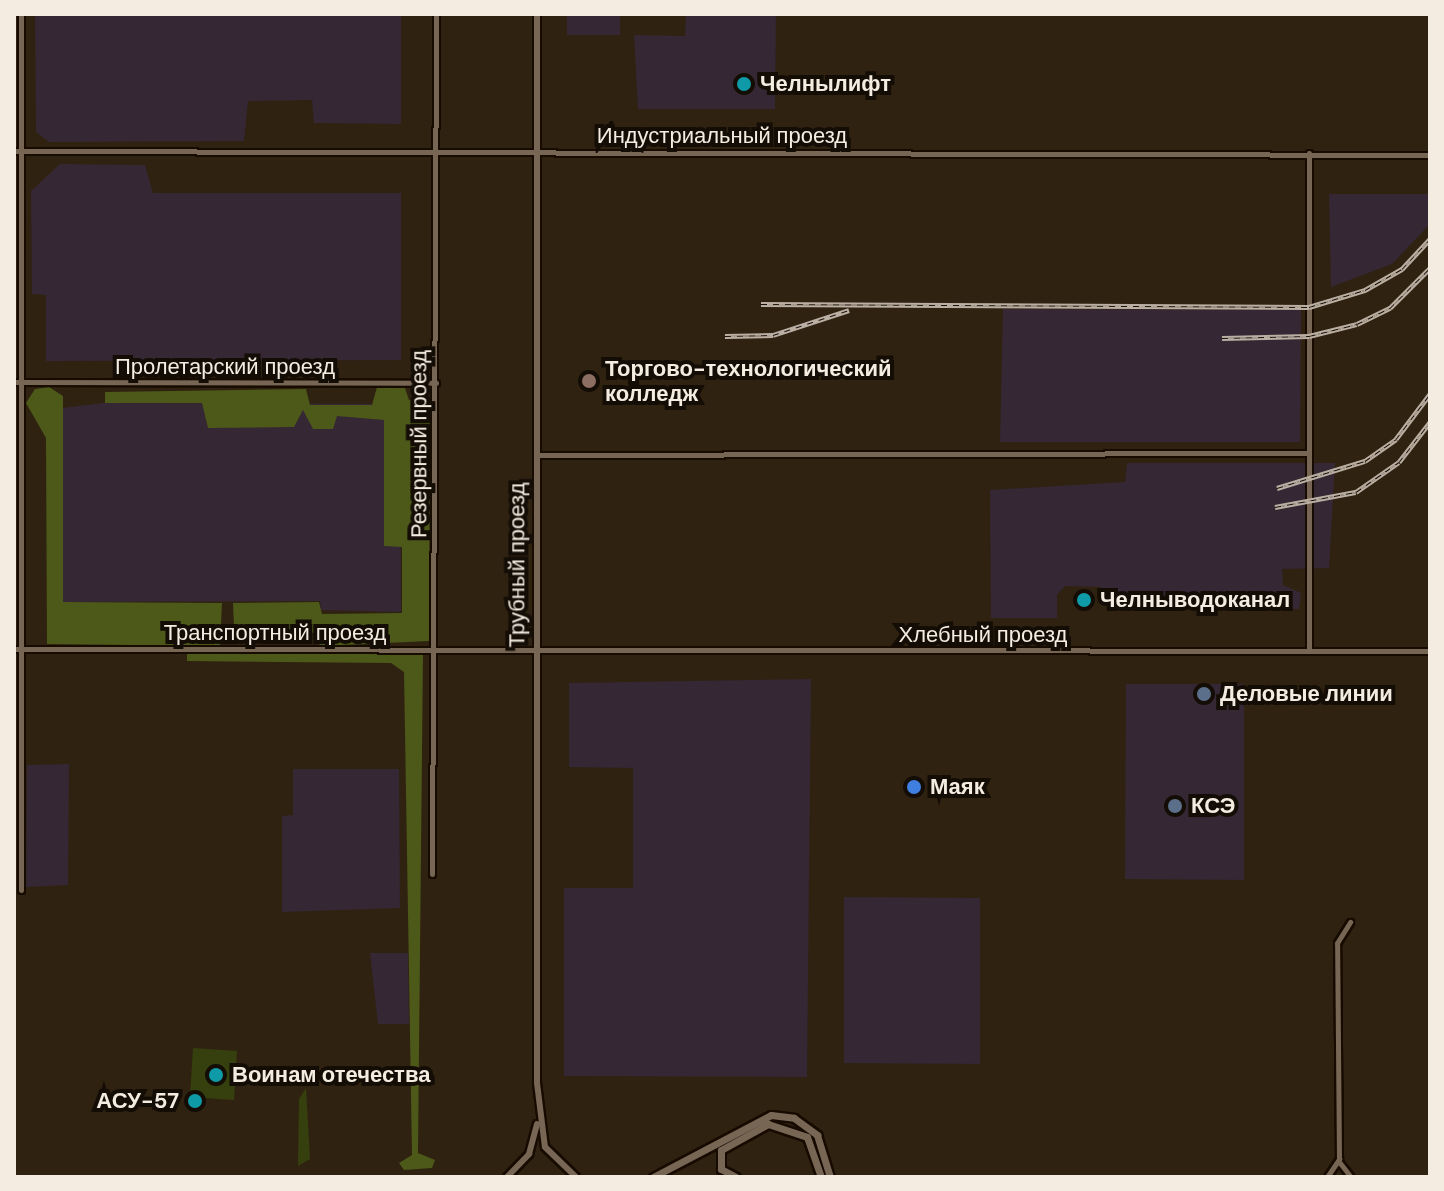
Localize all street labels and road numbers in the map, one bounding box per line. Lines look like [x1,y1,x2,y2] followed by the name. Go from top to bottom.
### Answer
[597,123,847,149] street label: Индустриальный проезд
[406,350,432,538] street label: Резервный проезд
[115,354,335,380] street label: Пролетарский проезд
[504,483,530,647] street label: Трубный проезд
[164,620,386,646] street label: Транспортный проезд
[899,622,1067,648] street label: Хлебный проезд

